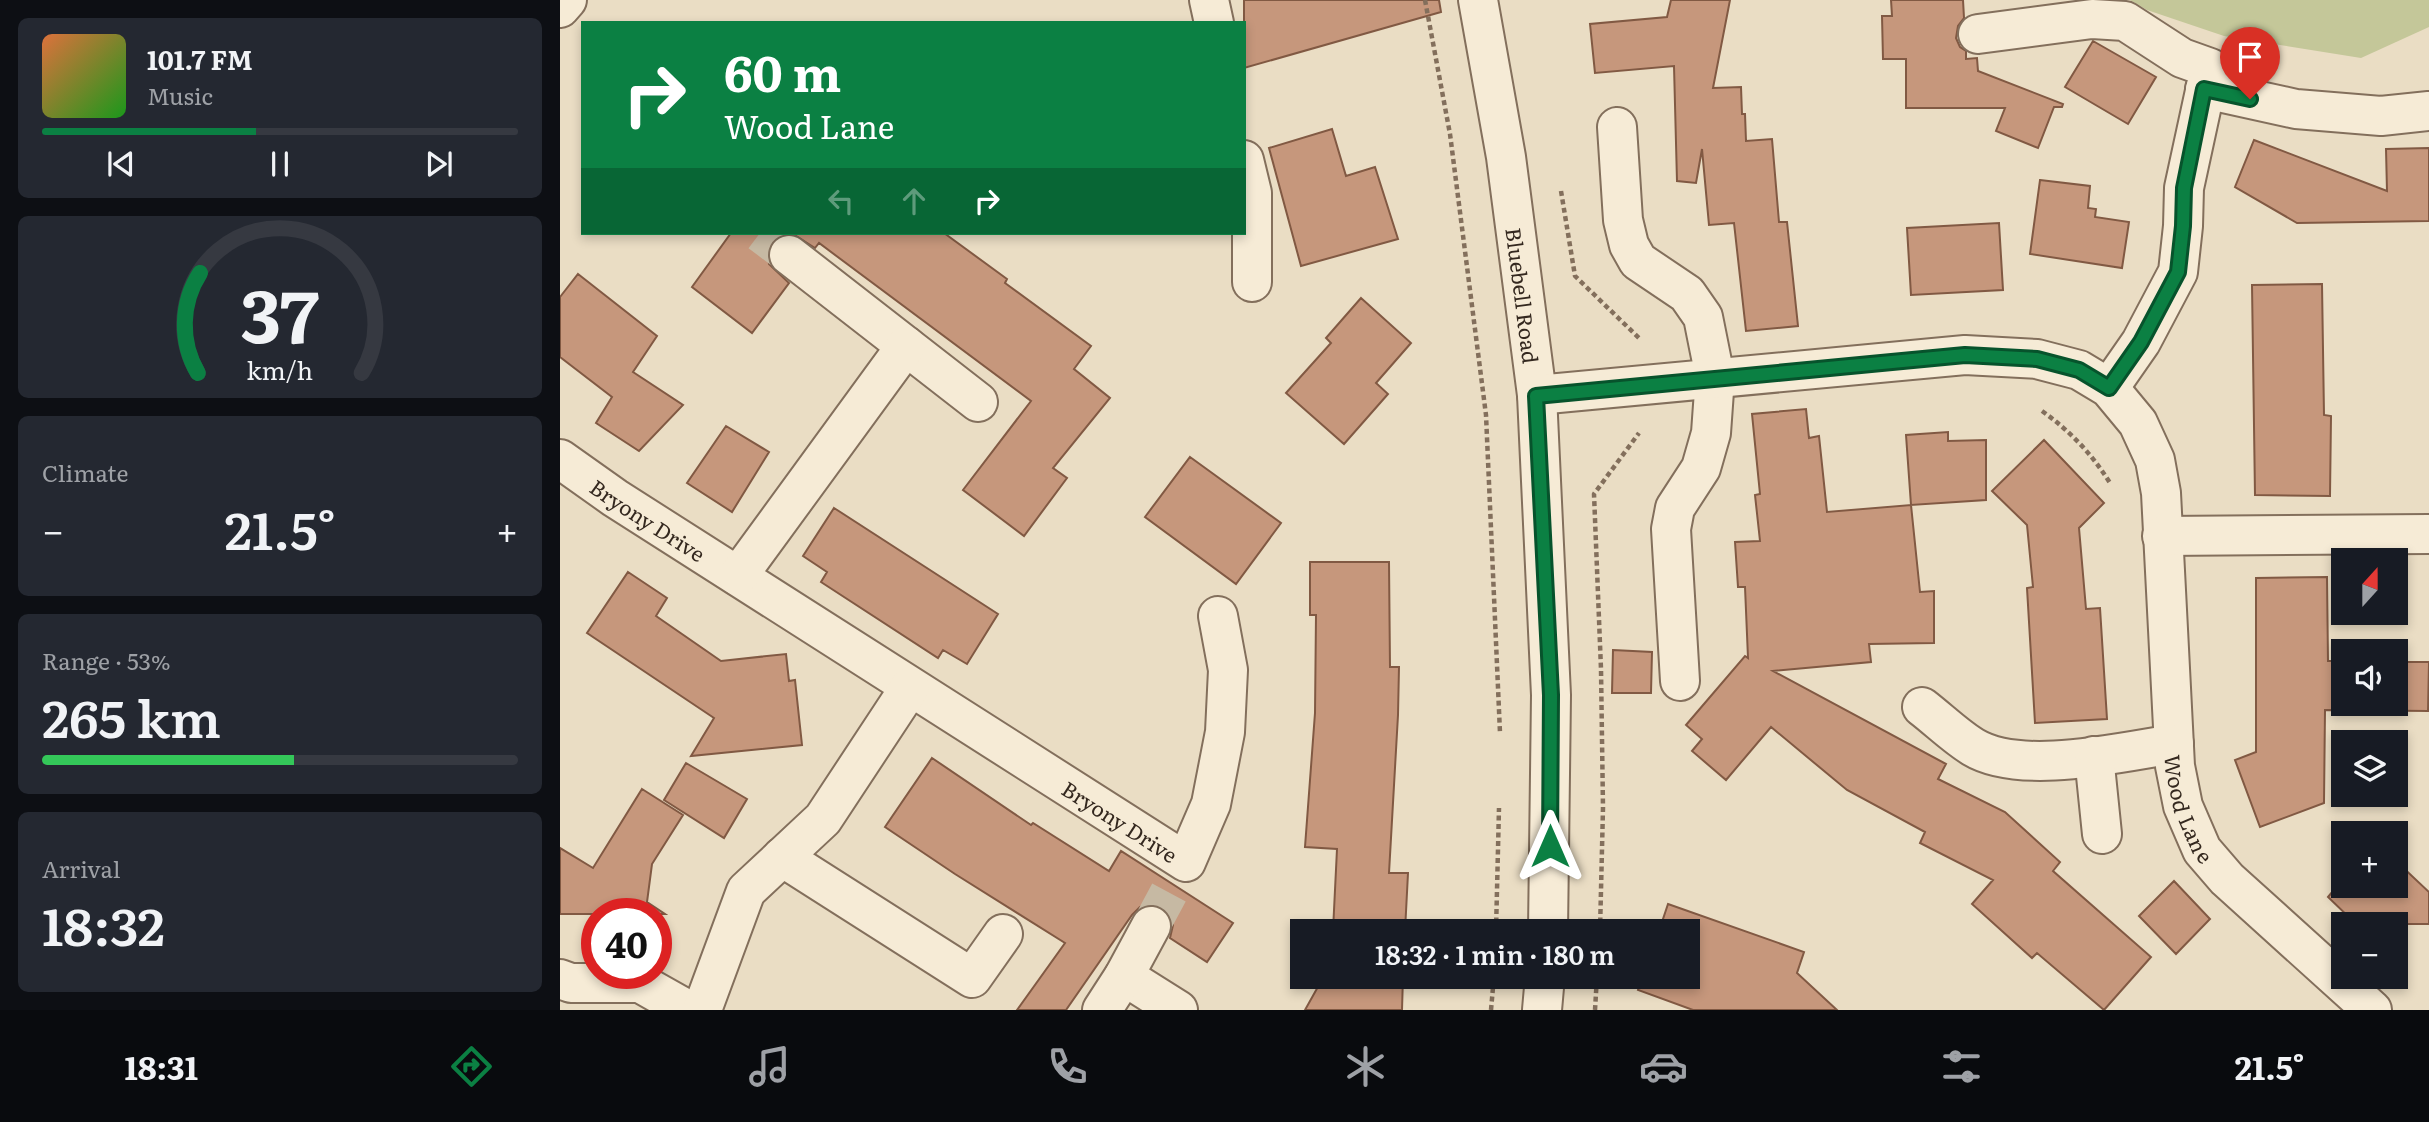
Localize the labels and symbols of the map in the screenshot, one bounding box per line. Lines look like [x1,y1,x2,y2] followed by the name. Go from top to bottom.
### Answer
[2220,27,2280,99] pin
[1500,226,1548,365] street label: Bluebell Road
[585,470,712,568] street label: Bryony Drive
[2331,548,2408,625] north arrow
[2159,754,2222,869] street label: Wood Lane
[1057,772,1185,869] street label: Bryony Drive
[1513,809,1587,883] position arrow
[581,898,672,989] speed limit sign: 40

